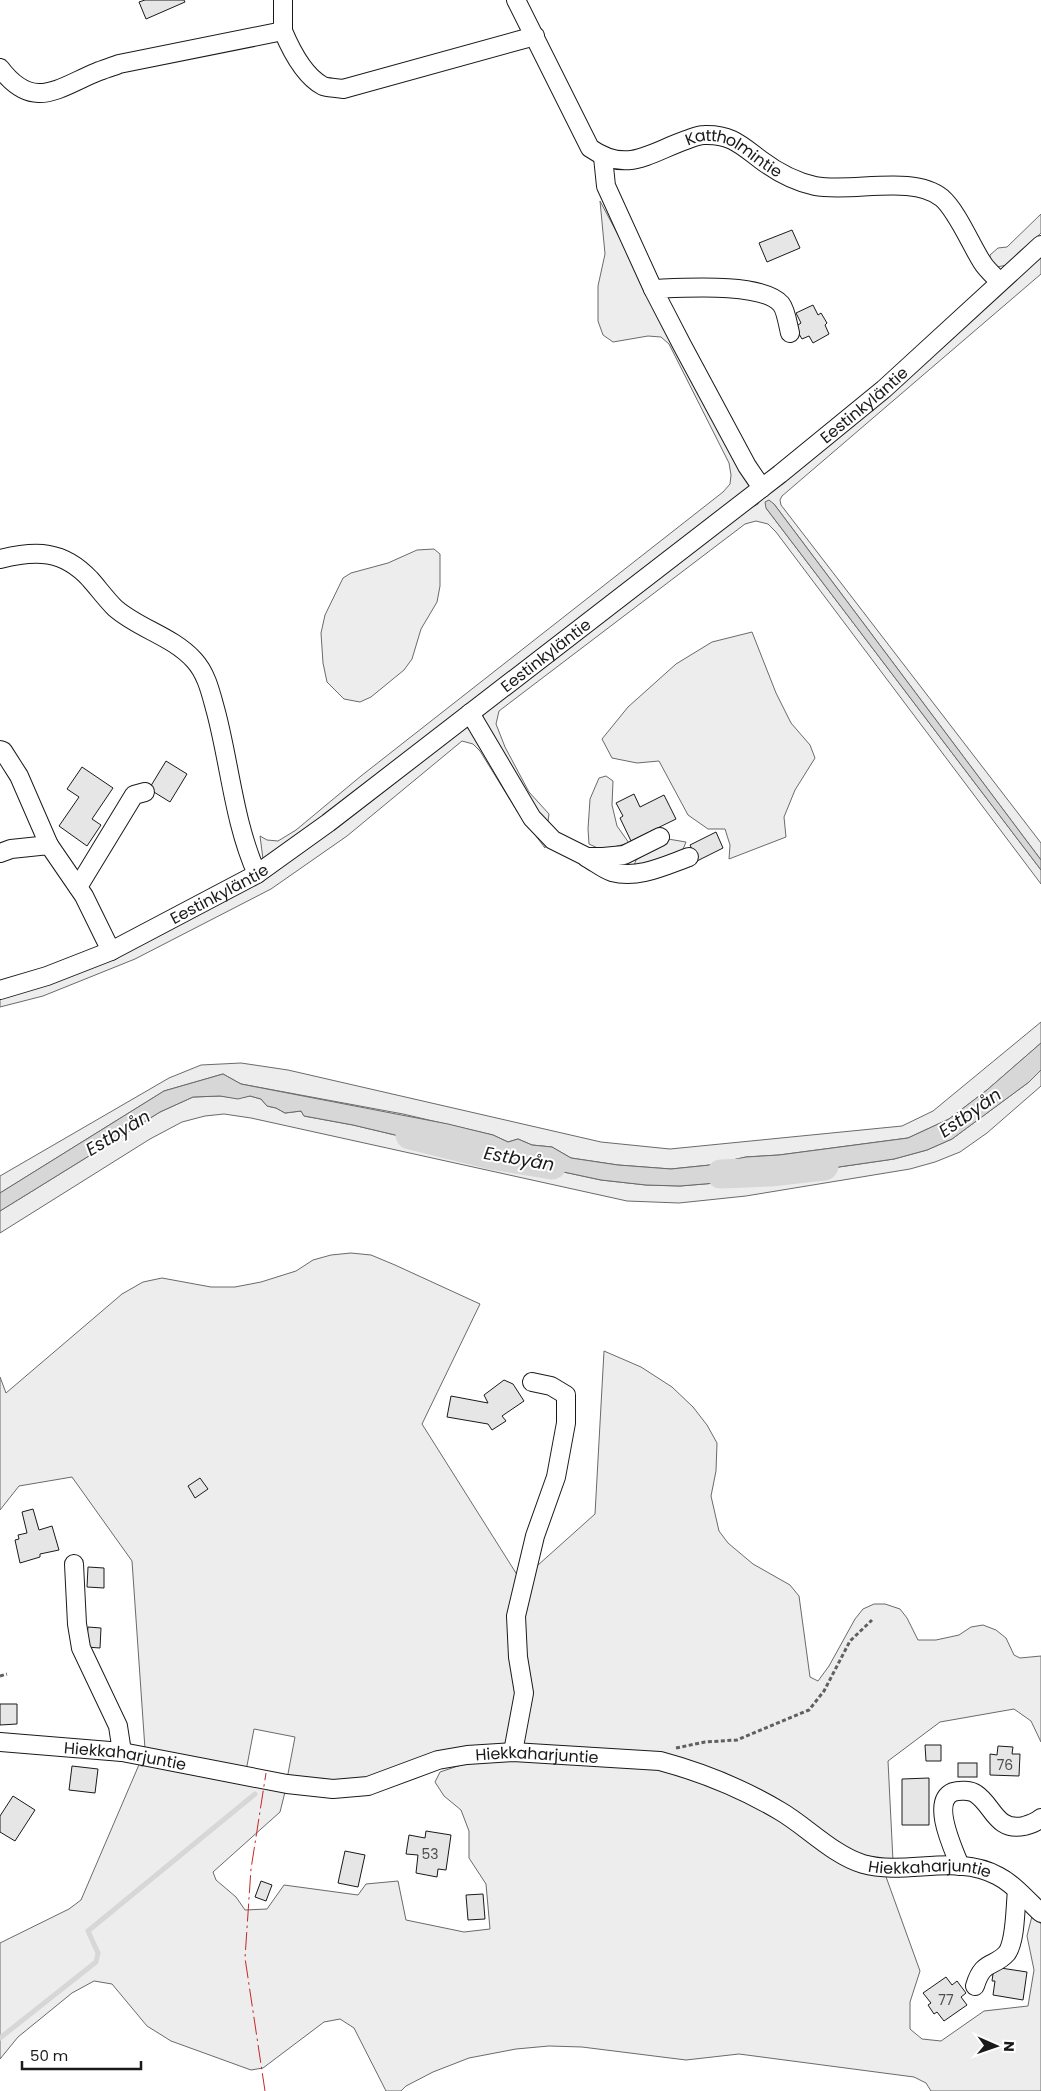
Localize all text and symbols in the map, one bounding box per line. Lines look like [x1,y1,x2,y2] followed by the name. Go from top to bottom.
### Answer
[682,124,787,183] street label: Kattholmintie
[815,361,913,449] street label: Eestinkyläntie
[496,613,596,698] street label: Eestinkyläntie
[166,858,273,930] street label: Eestinkyläntie
[933,1082,1006,1143] water label: Estbyån
[81,1104,155,1162] water label: Estbyån
[482,1140,556,1177] water label: Estbyån
[63,1736,188,1776] street label: Hiekkaharjuntie
[475,1741,599,1769] street label: Hiekkaharjuntie
[997,1755,1013,1775] house number: 76
[421,1844,439,1864] house number: 53
[867,1854,995,1884] street label: Hiekkaharjuntie
[938,1990,954,2010] house number: 77
[971,2021,1021,2071] north arrow
[22,2038,141,2070] scale bar
[999,2041,1019,2052] text: N
[30,2045,68,2066] text: 50 m

